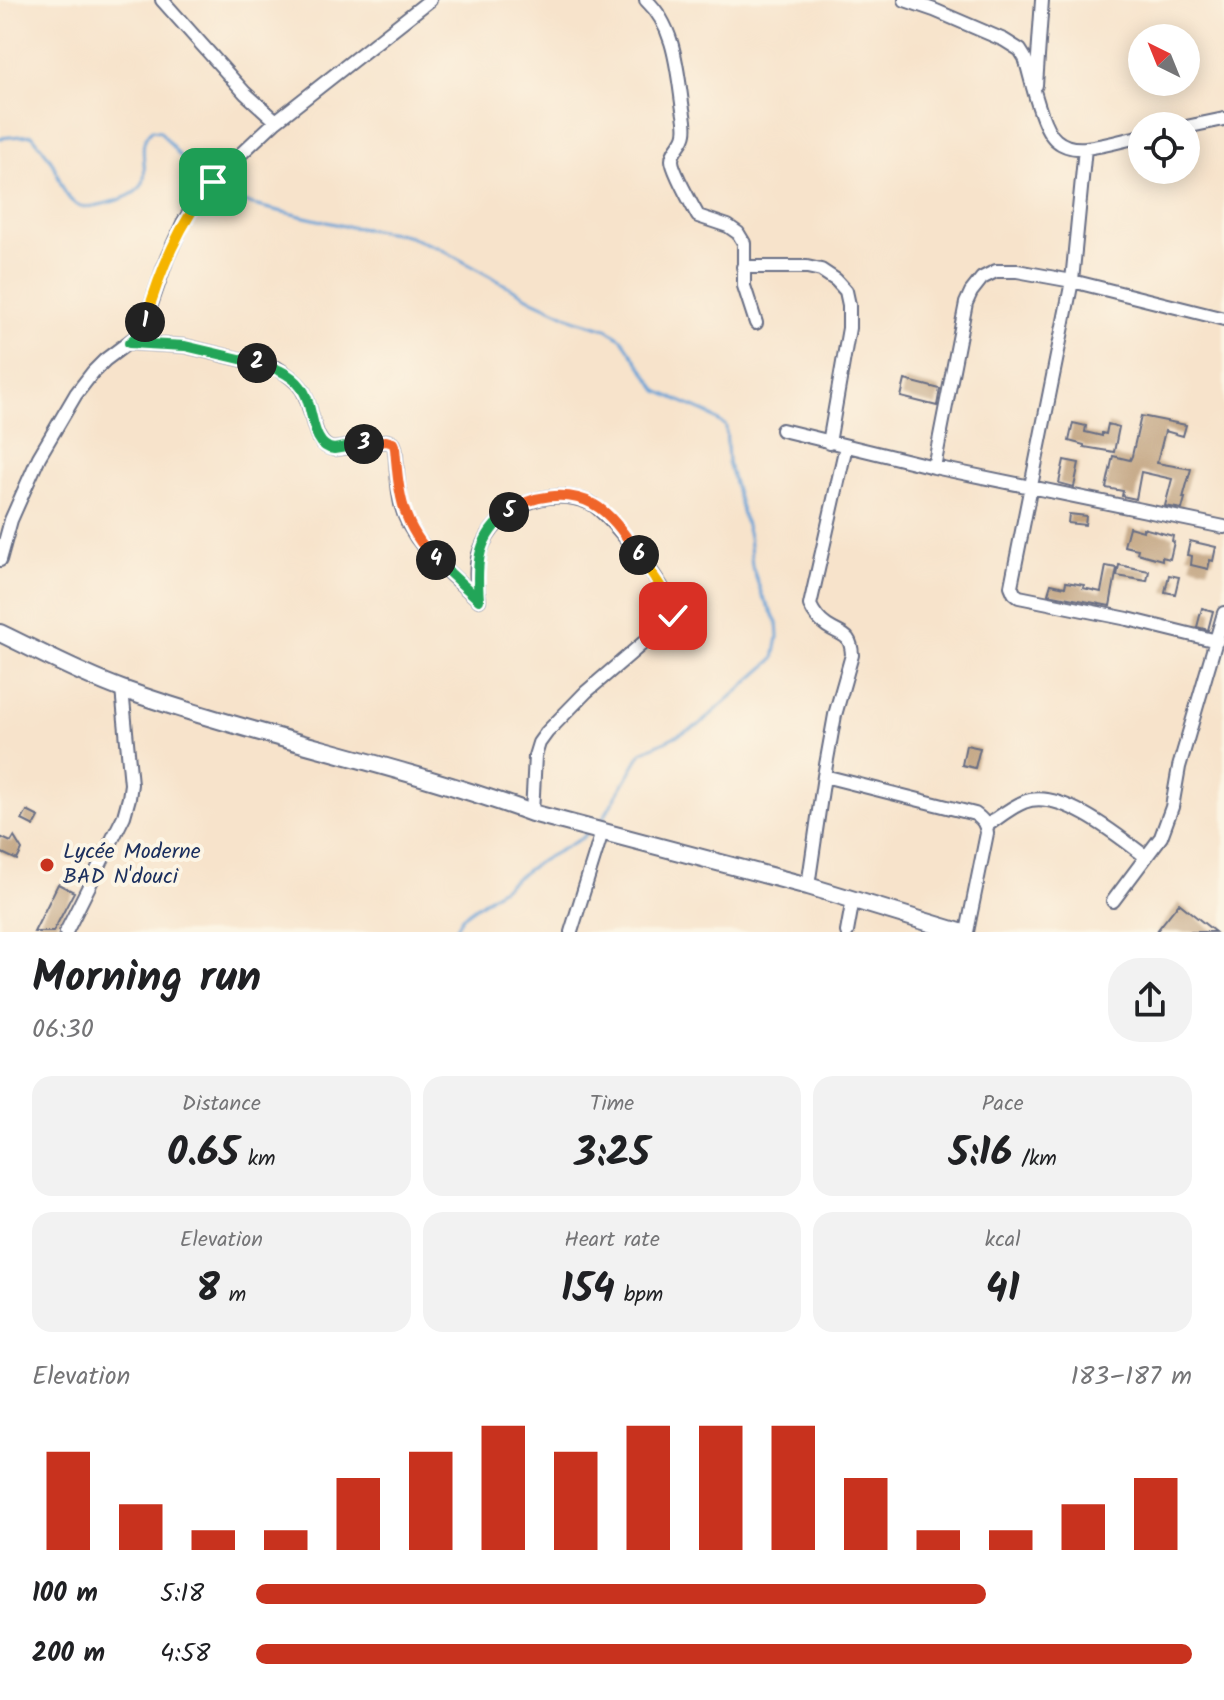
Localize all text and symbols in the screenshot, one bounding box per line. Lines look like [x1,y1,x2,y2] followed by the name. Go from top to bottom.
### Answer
[1128,24,1200,96] north arrow
[1128,24,1200,184] map controls
[1128,112,1200,184] button: locate
[179,148,247,216] pin
[191,160,235,204] icon: arrive
[125,302,165,342] pin: 1
[142,304,148,339] text: 1
[237,343,277,383] pin: 2
[251,345,263,380] text: 2
[344,424,384,464] pin: 3
[358,426,370,461] text: 3
[489,492,529,532] pin: 5
[503,494,515,529] text: 5
[619,535,659,575] pin: 6
[633,537,645,572] text: 6
[416,540,456,580] pin: 4
[430,542,442,577] text: 4
[639,582,707,650] pin
[651,594,695,638] icon: check
[63,835,201,895] place label: Lycée Moderne BAD N'douci
[38,856,56,874] marker: Lycée Moderne BAD N'douci
[32,944,261,1014] text: Morning run
[1108,958,1192,1042] button: share
[32,1009,94,1051] text: 06:30
[182,1087,261,1122] text: Distance
[590,1087,634,1122] text: Time
[982,1087,1024,1122] text: Pace
[167,1122,239,1186] text: 0.65
[574,1122,650,1186] text: 3:25
[949,1122,1012,1186] text: 5:16
[239,1142,276,1177] text: km
[1012,1142,1057,1177] text: /km
[180,1223,263,1258] text: Elevation
[564,1223,660,1258] text: Heart rate
[985,1223,1021,1258] text: kcal
[196,1258,220,1322] text: 8
[561,1258,615,1322] text: 154
[986,1258,1020,1322] text: 41
[220,1278,246,1313] text: m
[615,1278,663,1313] text: bpm
[32,1356,130,1398] text: Elevation
[1071,1356,1192,1398] text: 183–187 m
[32,1573,98,1615] text: 100 m
[160,1573,204,1615] text: 5:18
[32,1633,105,1675] text: 200 m
[160,1633,210,1675] text: 4:58

